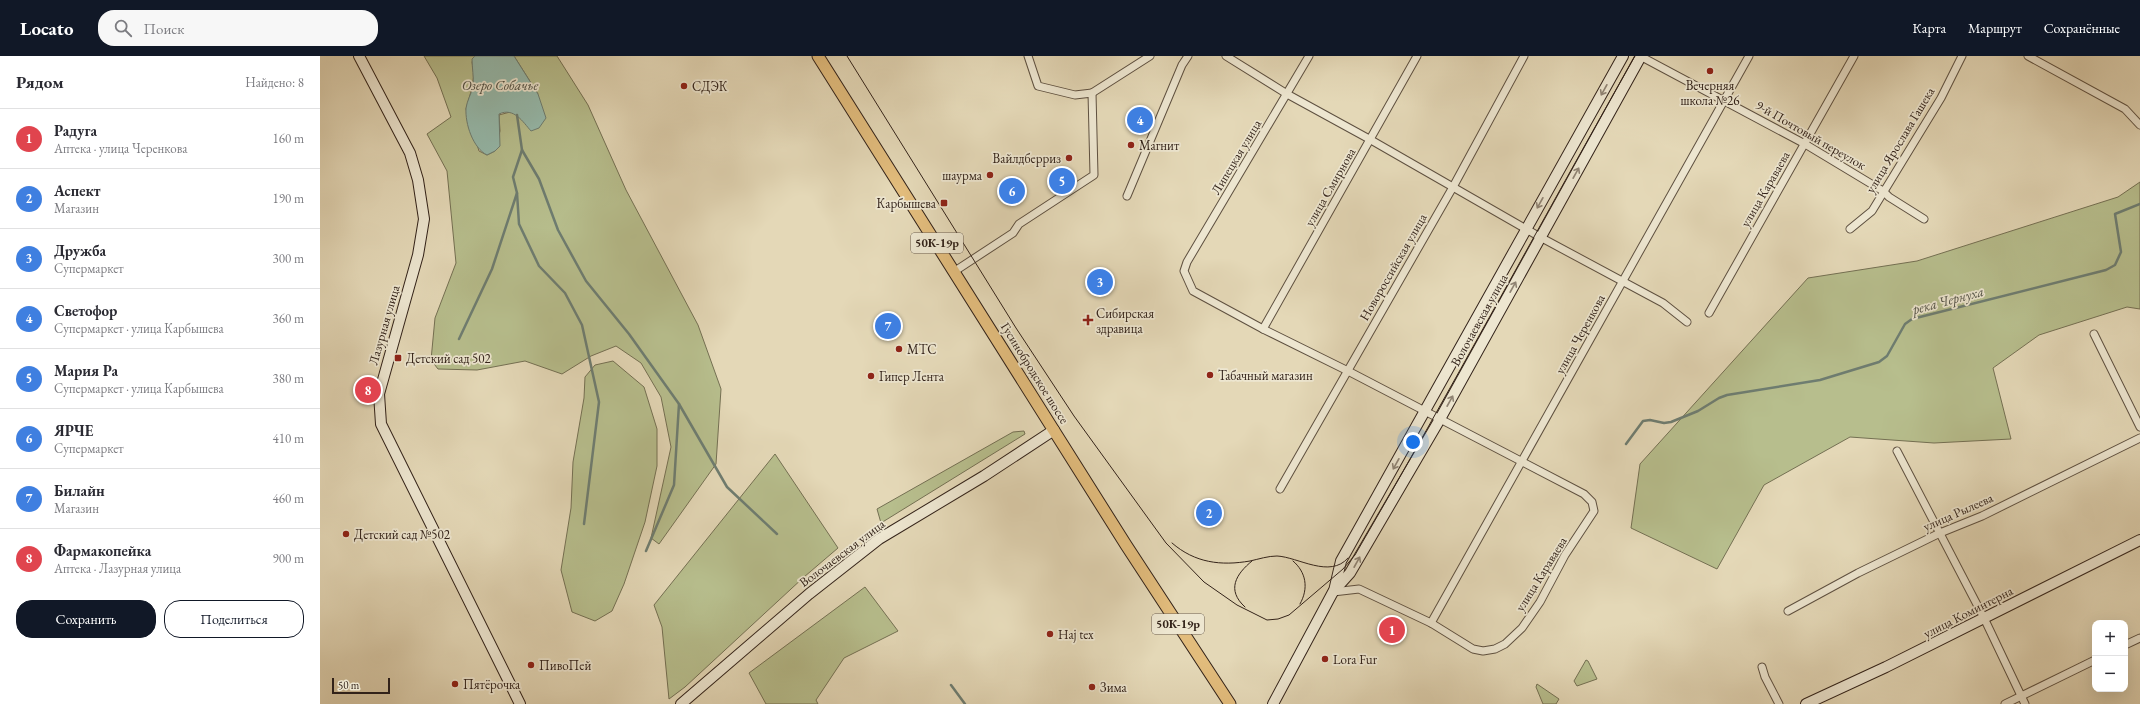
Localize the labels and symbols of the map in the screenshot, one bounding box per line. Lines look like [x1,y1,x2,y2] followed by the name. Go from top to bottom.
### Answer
[1705,66,1715,76] marker: Вечерняя школа №26
[462,76,538,94] water label: Озеро Собачье
[1681,77,1739,109] place label: Вечерняя школа №26
[692,78,728,95] place label: СДЭК
[679,81,689,91] marker: СДЭК
[1862,83,1939,196] street label: улица Ярослава Гашека
[1600,84,1608,96] one-way arrow
[1753,96,1870,174] street label: 9-й Почтовый переулок
[1127,105,1153,135] pin: 4
[1207,116,1265,198] street label: Липецкая улица
[1139,137,1180,154] place label: Магнит
[1126,140,1136,150] marker: Магнит
[1301,144,1360,229] street label: улица Смирнова
[1736,147,1794,230] street label: улица Караваева
[993,150,1061,167] place label: Вайлдберриз
[1064,153,1074,163] marker: Вайлдберриз
[1049,166,1075,196] pin: 5
[942,167,983,184] place label: шаурма
[1572,167,1580,179] one-way arrow
[985,170,995,180] marker: шаурма
[999,176,1025,206] pin: 6
[877,195,937,212] place label: Карбышева
[1536,197,1544,209] one-way arrow
[939,198,949,208] marker: Карбышева
[1355,210,1431,324] street label: Новороссийская улица
[911,233,963,253] road number: 50К-19р
[1087,267,1113,297] pin: 3
[1447,270,1512,369] street label: Волочаевская улица
[1509,281,1517,293] one-way arrow
[364,282,404,367] street label: Лазурная улица
[1908,282,1986,319] water label: река Чернуха
[1551,290,1609,377] street label: улица Черенкова
[1096,305,1154,337] place label: Сибирская здравица
[875,311,901,341] pin: 7
[1083,315,1093,325] marker: Сибирская здравица
[997,319,1073,427] street label: Гусинобродское шоссе
[907,341,936,358] place label: МТС
[894,344,904,354] marker: МТС
[406,350,491,367] place label: Детский сад 502
[393,353,403,363] marker: Детский сад 502
[1218,367,1313,384] place label: Табачный магазин
[879,368,945,385] place label: Гипер Лента
[1205,370,1215,380] marker: Табачный магазин
[866,371,876,381] marker: Гипер Лента
[355,375,381,405] pin: 8
[1447,395,1455,407] one-way arrow
[1403,432,1423,452] your location
[1391,458,1399,470] one-way arrow
[1920,489,1996,535] street label: улица Рылеева
[1196,498,1222,528] pin: 2
[796,515,889,591] street label: Волочаевская улица
[354,526,451,543] place label: Детский сад №502
[341,529,351,539] marker: Детский сад №502
[1511,533,1571,614] street label: улица Караваева
[1354,556,1361,568] one-way arrow
[1920,582,2016,642] street label: улица Коминтерна
[1152,614,1204,634] road number: 50К-19р
[1379,615,1405,645] pin: 1
[1058,626,1094,643] place label: Haj tex
[1045,629,1055,639] marker: Haj tex
[1333,651,1378,668] place label: Lora Fur
[1320,654,1330,664] marker: Lora Fur
[539,657,591,674] place label: ПивоПей
[526,660,536,670] marker: ПивоПей
[332,676,390,695] scale bar
[463,676,521,693] place label: Пятёрочка
[450,679,460,689] marker: Пятёрочка
[1100,679,1128,696] place label: Зима
[1087,682,1097,692] marker: Зима

